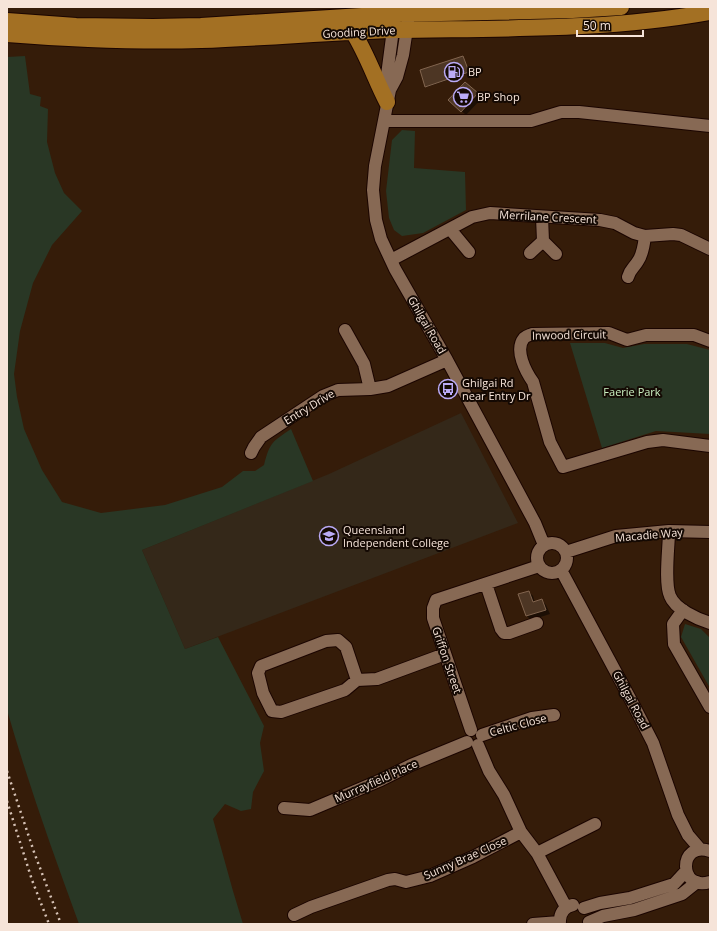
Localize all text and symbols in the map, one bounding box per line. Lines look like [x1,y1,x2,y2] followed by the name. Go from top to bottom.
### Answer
[577,12,643,38] scale bar
[583,17,611,34] text: 50 m
[322,22,396,41] street label: Gooding Drive
[443,61,465,83] fuel station icon: BP
[468,64,482,79] place label: BP
[452,86,474,108] supermarket icon: BP Shop
[477,89,520,104] place label: BP Shop
[499,206,597,227] street label: Merrilane Crescent
[405,293,450,356] street label: Ghilgai Road
[532,326,606,343] street label: Inwood Circuit
[462,375,531,403] place label: Ghilgai Rd near Entry Dr
[437,378,459,400] bus stop icon: Ghilgai Rd near Entry Dr
[603,384,661,399] park label: Faerie Park
[281,386,337,428] street label: Entry Drive
[343,522,449,550] place label: Queensland Independent College
[615,524,684,545] street label: Macadie Way
[318,525,340,547] school or university icon: Queensland Independent College
[429,624,466,695] street label: Griffon Street
[610,668,653,732] street label: Ghilgai Road
[488,710,548,739] street label: Celtic Close
[332,756,420,806] street label: Murrayfield Place
[421,833,509,883] street label: Sunny Brae Close

